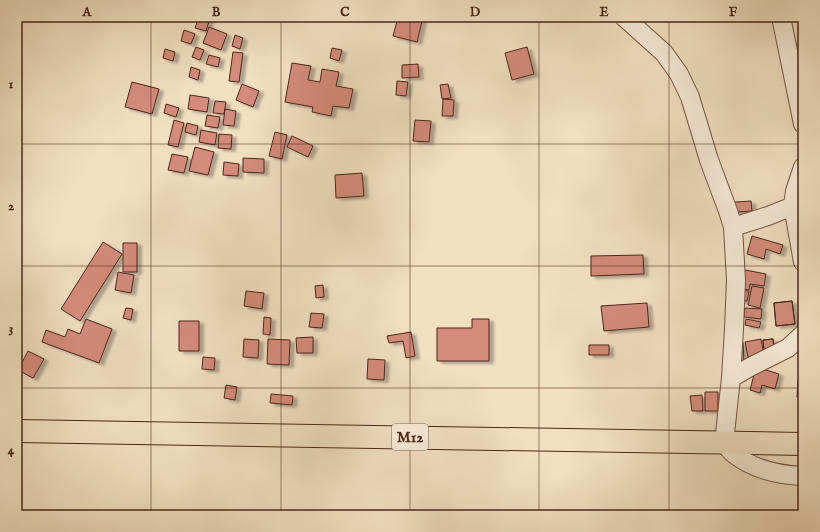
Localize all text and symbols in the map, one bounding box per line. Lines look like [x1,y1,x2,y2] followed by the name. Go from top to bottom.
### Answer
[82,4,93,21] text: A
[212,4,221,21] text: B
[340,4,350,21] text: C
[470,4,481,21] text: D
[599,4,609,21] text: E
[729,4,738,21] text: F
[9,76,14,93] text: 1
[8,198,14,215] text: 2
[9,320,14,337] text: 3
[392,424,428,450] road number: M12
[8,442,15,459] text: 4

